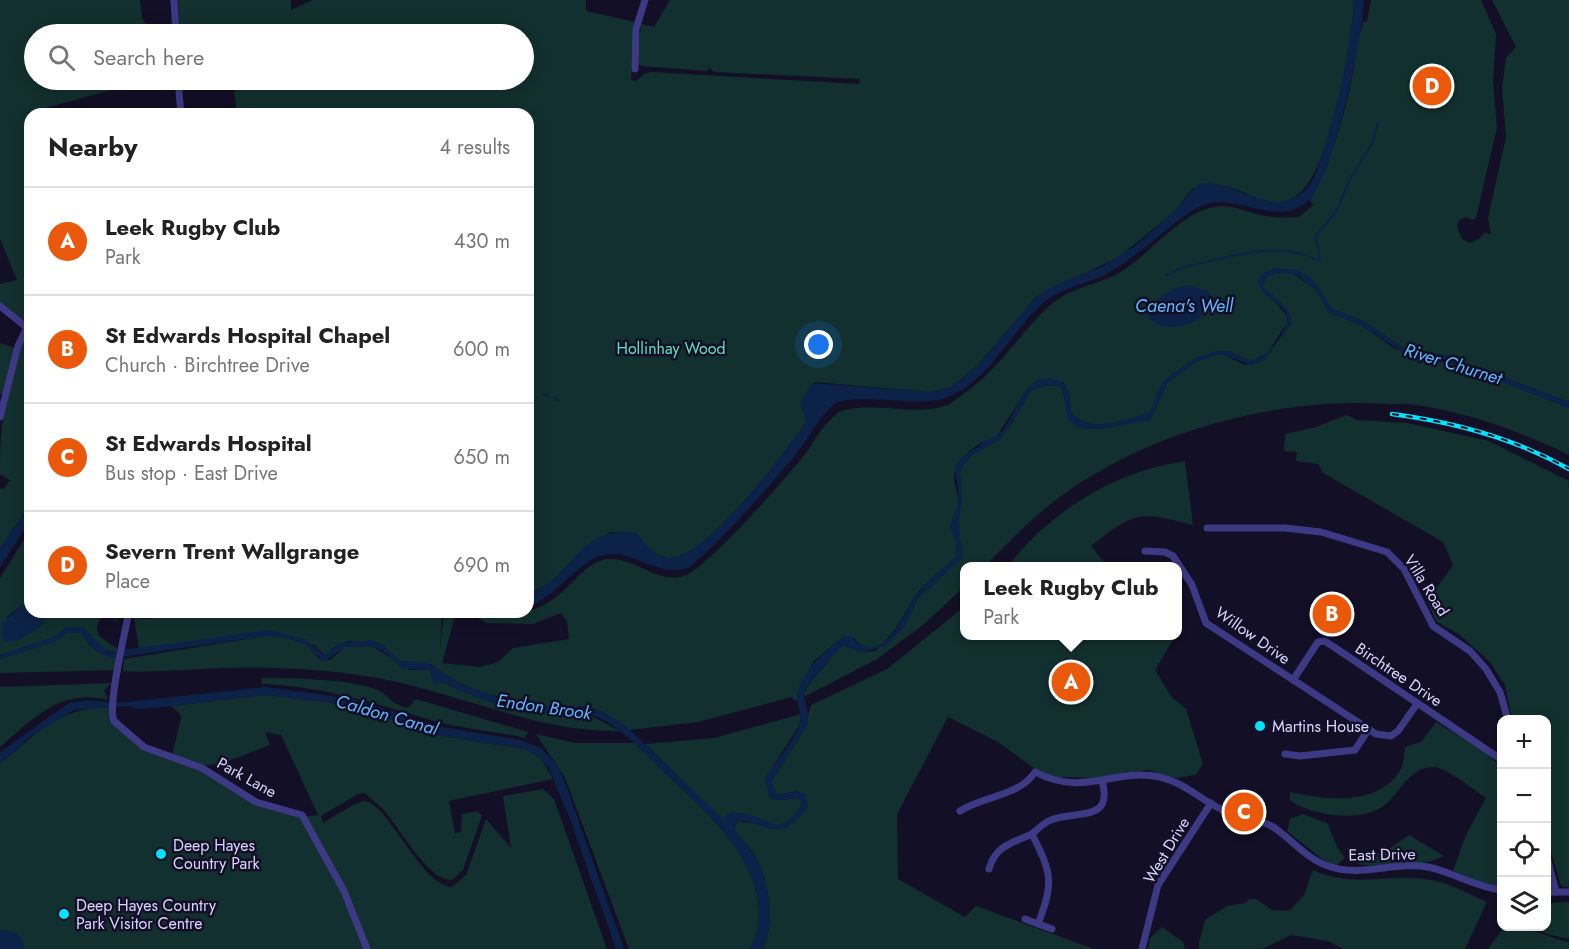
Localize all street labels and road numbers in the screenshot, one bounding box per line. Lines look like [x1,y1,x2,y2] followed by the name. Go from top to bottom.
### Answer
[1399,550,1455,621] street label: Villa Road
[1210,601,1295,670] street label: Willow Drive
[1351,637,1447,712] street label: Birchtree Drive
[213,752,281,803] street label: Park Lane
[1138,813,1195,888] street label: West Drive
[1348,842,1416,867] street label: East Drive

